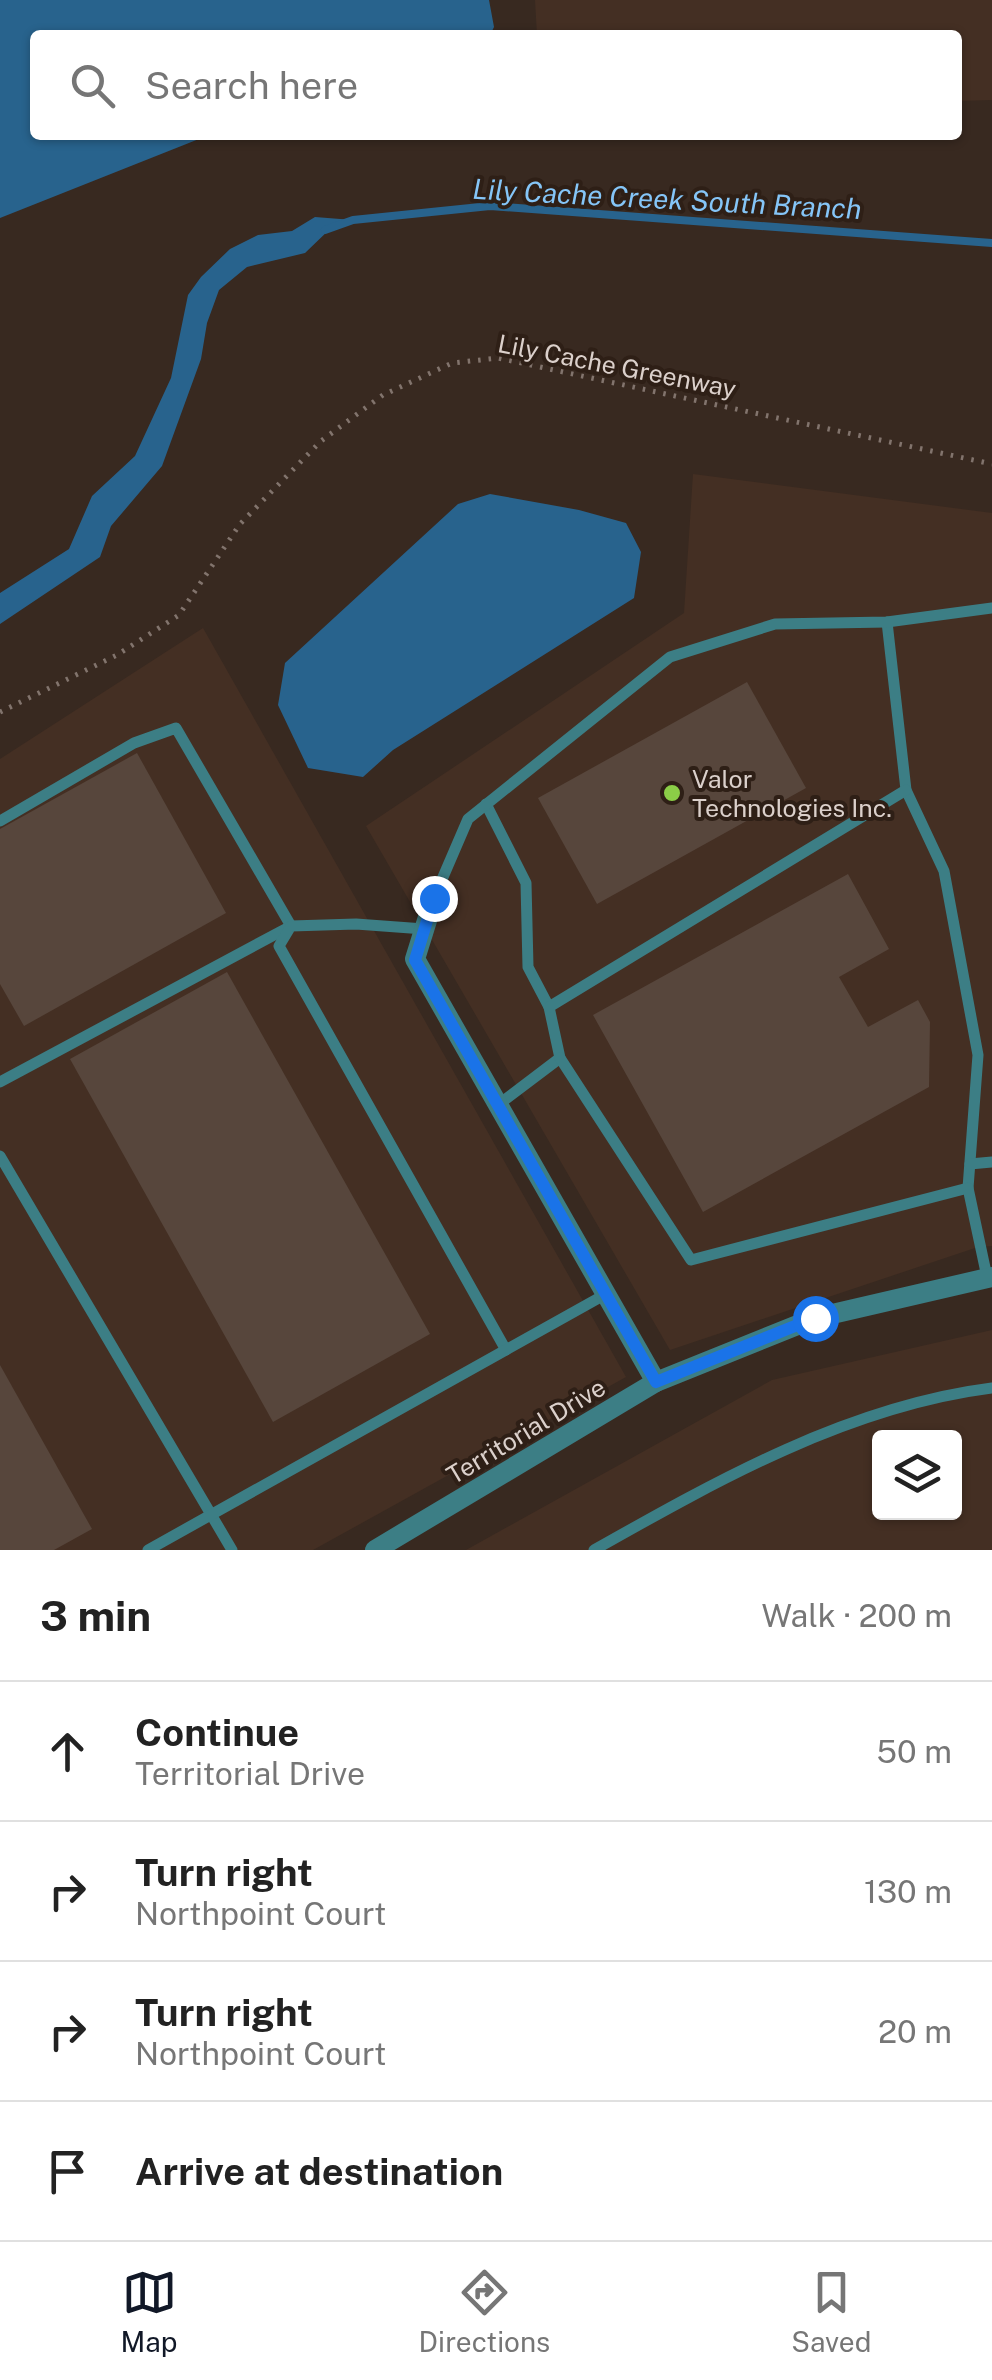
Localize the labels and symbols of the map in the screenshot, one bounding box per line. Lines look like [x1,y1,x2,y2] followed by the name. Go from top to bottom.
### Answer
[472,172,862,225] water label: Lily Cache Creek South Branch
[495,328,739,404] street label: Lily Cache Greenway
[692,764,892,823] place label: Valor Technologies Inc.
[661,782,683,804] marker: Valor Technologies Inc.
[412,876,458,922] route end
[793,1296,839,1342] route start
[441,1372,611,1490] street label: Territorial Drive

